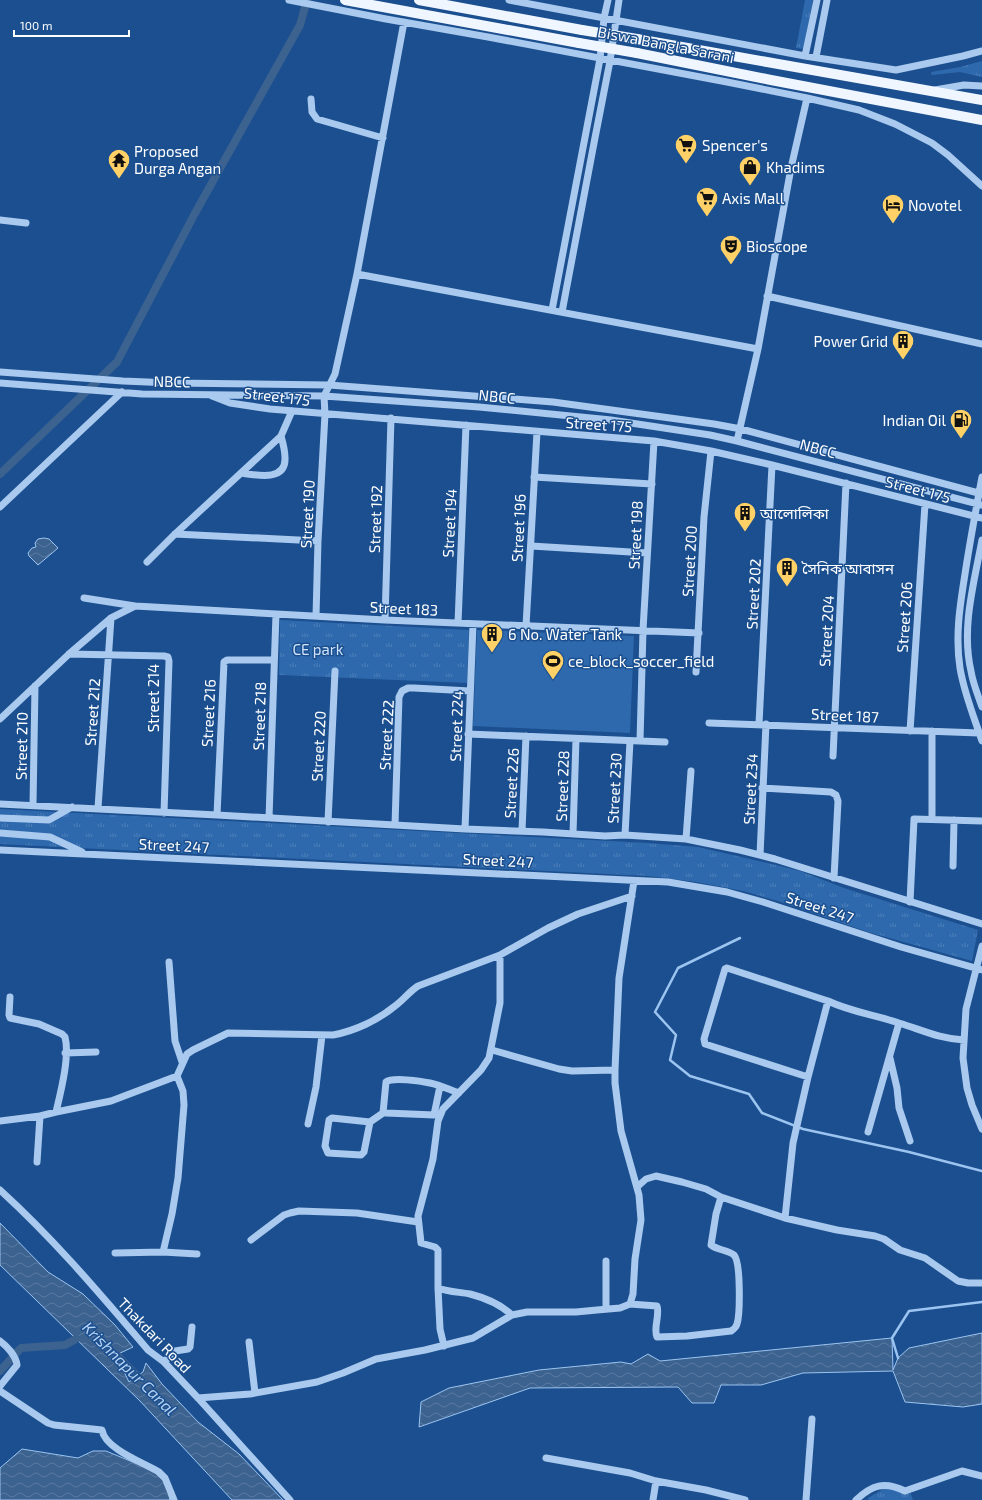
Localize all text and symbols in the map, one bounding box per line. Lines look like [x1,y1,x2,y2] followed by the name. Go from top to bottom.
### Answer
[14,12,129,38] scale bar
[20,18,52,32] text: 100 m
[596,22,736,66] street label: Biswa Bangla Sarani
[673,132,699,165] supermarket icon: Spencer's
[702,136,768,154] place label: Spencer's
[134,142,221,177] place label: Proposed Durga Angan
[106,147,132,180] temple icon: Proposed Durga Angan
[737,154,763,187] shop icon: Khadims
[766,158,825,176] place label: Khadims
[694,185,720,218] supermarket icon: Axis Mall
[722,189,785,207] place label: Axis Mall
[880,192,906,225] hotel icon: Novotel
[908,196,962,214] place label: Novotel
[718,233,744,266] theatre icon: Bioscope
[746,237,808,255] place label: Bioscope
[890,328,916,361] building icon: Power Grid
[814,332,888,350] place label: Power Grid
[153,372,191,390] street label: NBCC
[243,383,311,409] street label: Street 175
[478,385,517,407] street label: NBCC
[948,407,974,440] fuel station icon: Indian Oil
[883,411,947,429] place label: Indian Oil
[565,413,633,435] street label: Street 175
[798,435,839,462] street label: NBCC
[883,472,953,506] street label: Street 175
[296,479,318,549] street label: Street 190
[365,485,385,553] street label: Street 192
[438,488,460,558] street label: Street 194
[507,493,529,563] street label: Street 196
[624,500,646,570] street label: Street 198
[732,500,758,533] building icon: আলোলিকা
[759,504,830,522] place label: আলোলিকা
[678,525,700,597] street label: Street 200
[774,555,800,588] building icon: সৈনিক আবাসন
[742,558,764,630] street label: Street 202
[801,559,895,577] place label: সৈনিক আবাসন
[893,581,915,653] street label: Street 206
[815,595,837,667] street label: Street 204
[369,597,439,619] street label: Street 183
[479,621,505,654] building icon: 6 No. Water Tank
[508,625,623,643] place label: 6 No. Water Tank
[293,640,344,658] park label: CE park
[540,648,566,681] sports icon: ce_block_soccer_field
[568,652,714,670] place label: ce_block_soccer_field
[144,664,162,732] street label: Street 214
[81,678,103,746] street label: Street 212
[197,679,219,747] street label: Street 216
[249,681,269,751] street label: Street 218
[446,690,466,762] street label: Street 224
[375,699,397,771] street label: Street 222
[811,704,880,726] street label: Street 187
[307,710,329,782] street label: Street 220
[11,712,31,780] street label: Street 210
[500,747,522,819] street label: Street 226
[552,750,572,822] street label: Street 228
[603,752,625,824] street label: Street 230
[739,753,761,825] street label: Street 234
[138,834,210,856] street label: Street 247
[462,849,534,871] street label: Street 247
[784,888,857,927] street label: Street 247
[115,1294,195,1376] street label: Thakdari Road
[79,1317,181,1419] water label: Krishnapur Canal

